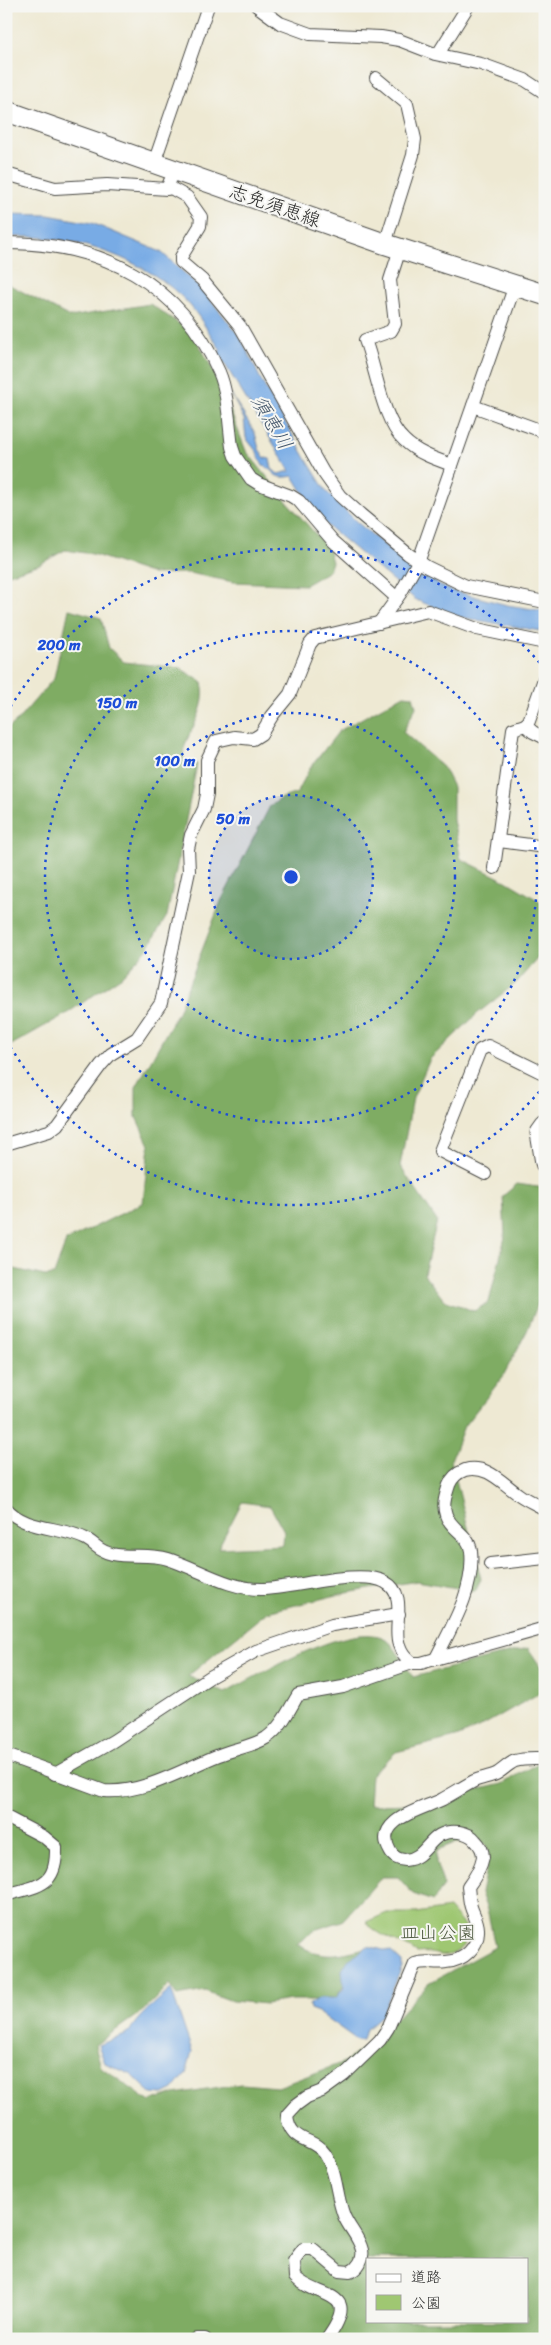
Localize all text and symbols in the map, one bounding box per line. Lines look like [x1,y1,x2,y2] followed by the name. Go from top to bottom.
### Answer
[225,174,325,237] street label: 志免須恵線
[241,388,302,457] water label: 須恵川
[36,632,81,658] text: 200 m
[97,690,138,716] text: 150 m
[155,748,196,774] text: 100 m
[216,806,251,832] text: 50 m
[282,868,300,886] centre of rings
[400,1916,476,1949] park label: 皿山公園
[366,2258,528,2322] legend
[411,2264,441,2290] text: 道路
[411,2290,441,2316] text: 公園

